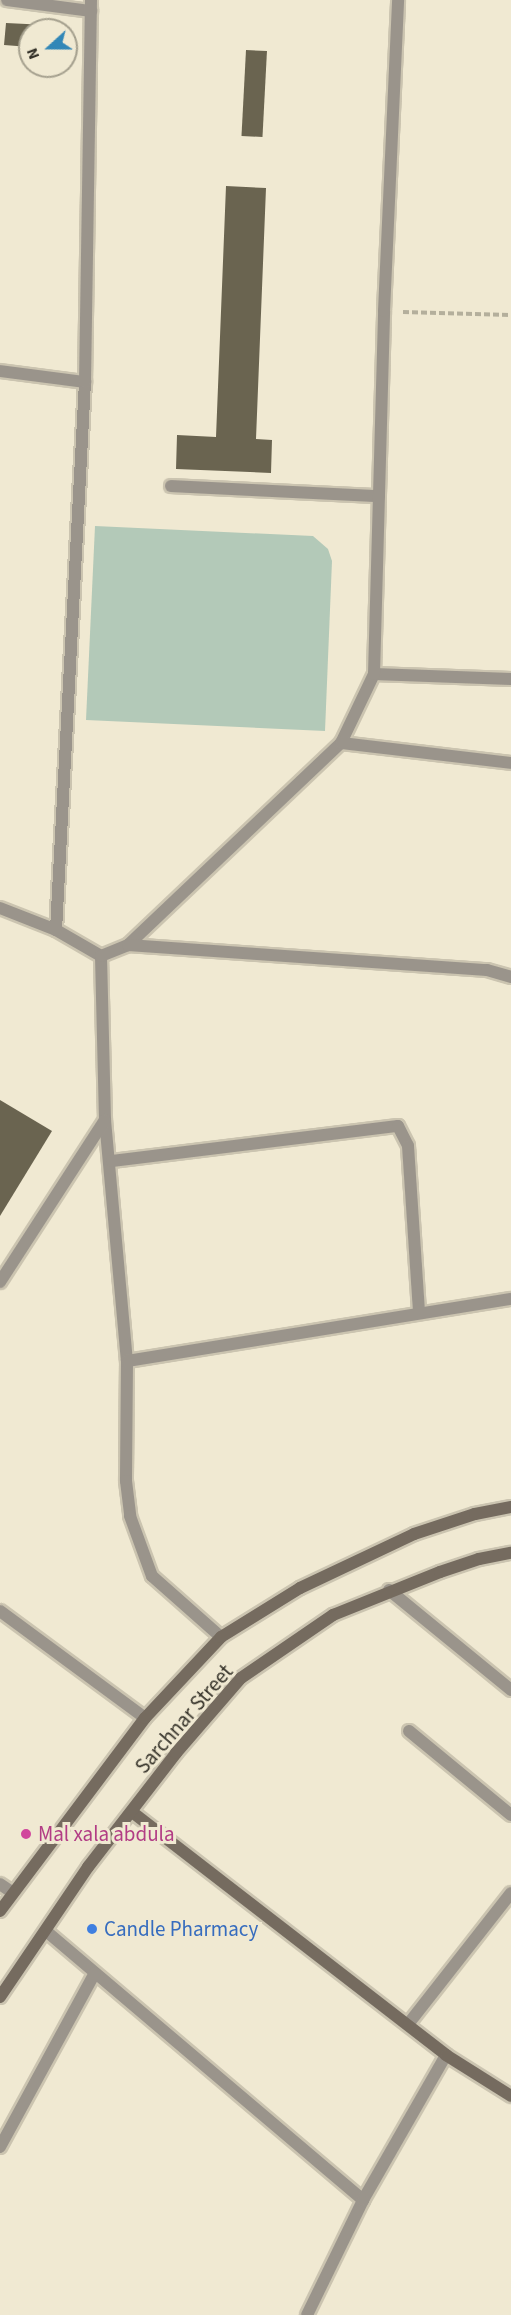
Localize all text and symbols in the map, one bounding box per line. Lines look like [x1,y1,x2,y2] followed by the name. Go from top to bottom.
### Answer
[18,18,78,78] north arrow
[21,45,45,63] text: N
[130,1659,238,1779] street label: Sarchnar Street
[38,1821,174,1847] place label: Mal xala abdula
[19,1827,33,1841] marker: Mal xala abdula
[104,1916,258,1942] place label: Candle Pharmacy
[85,1922,99,1936] marker: Candle Pharmacy

